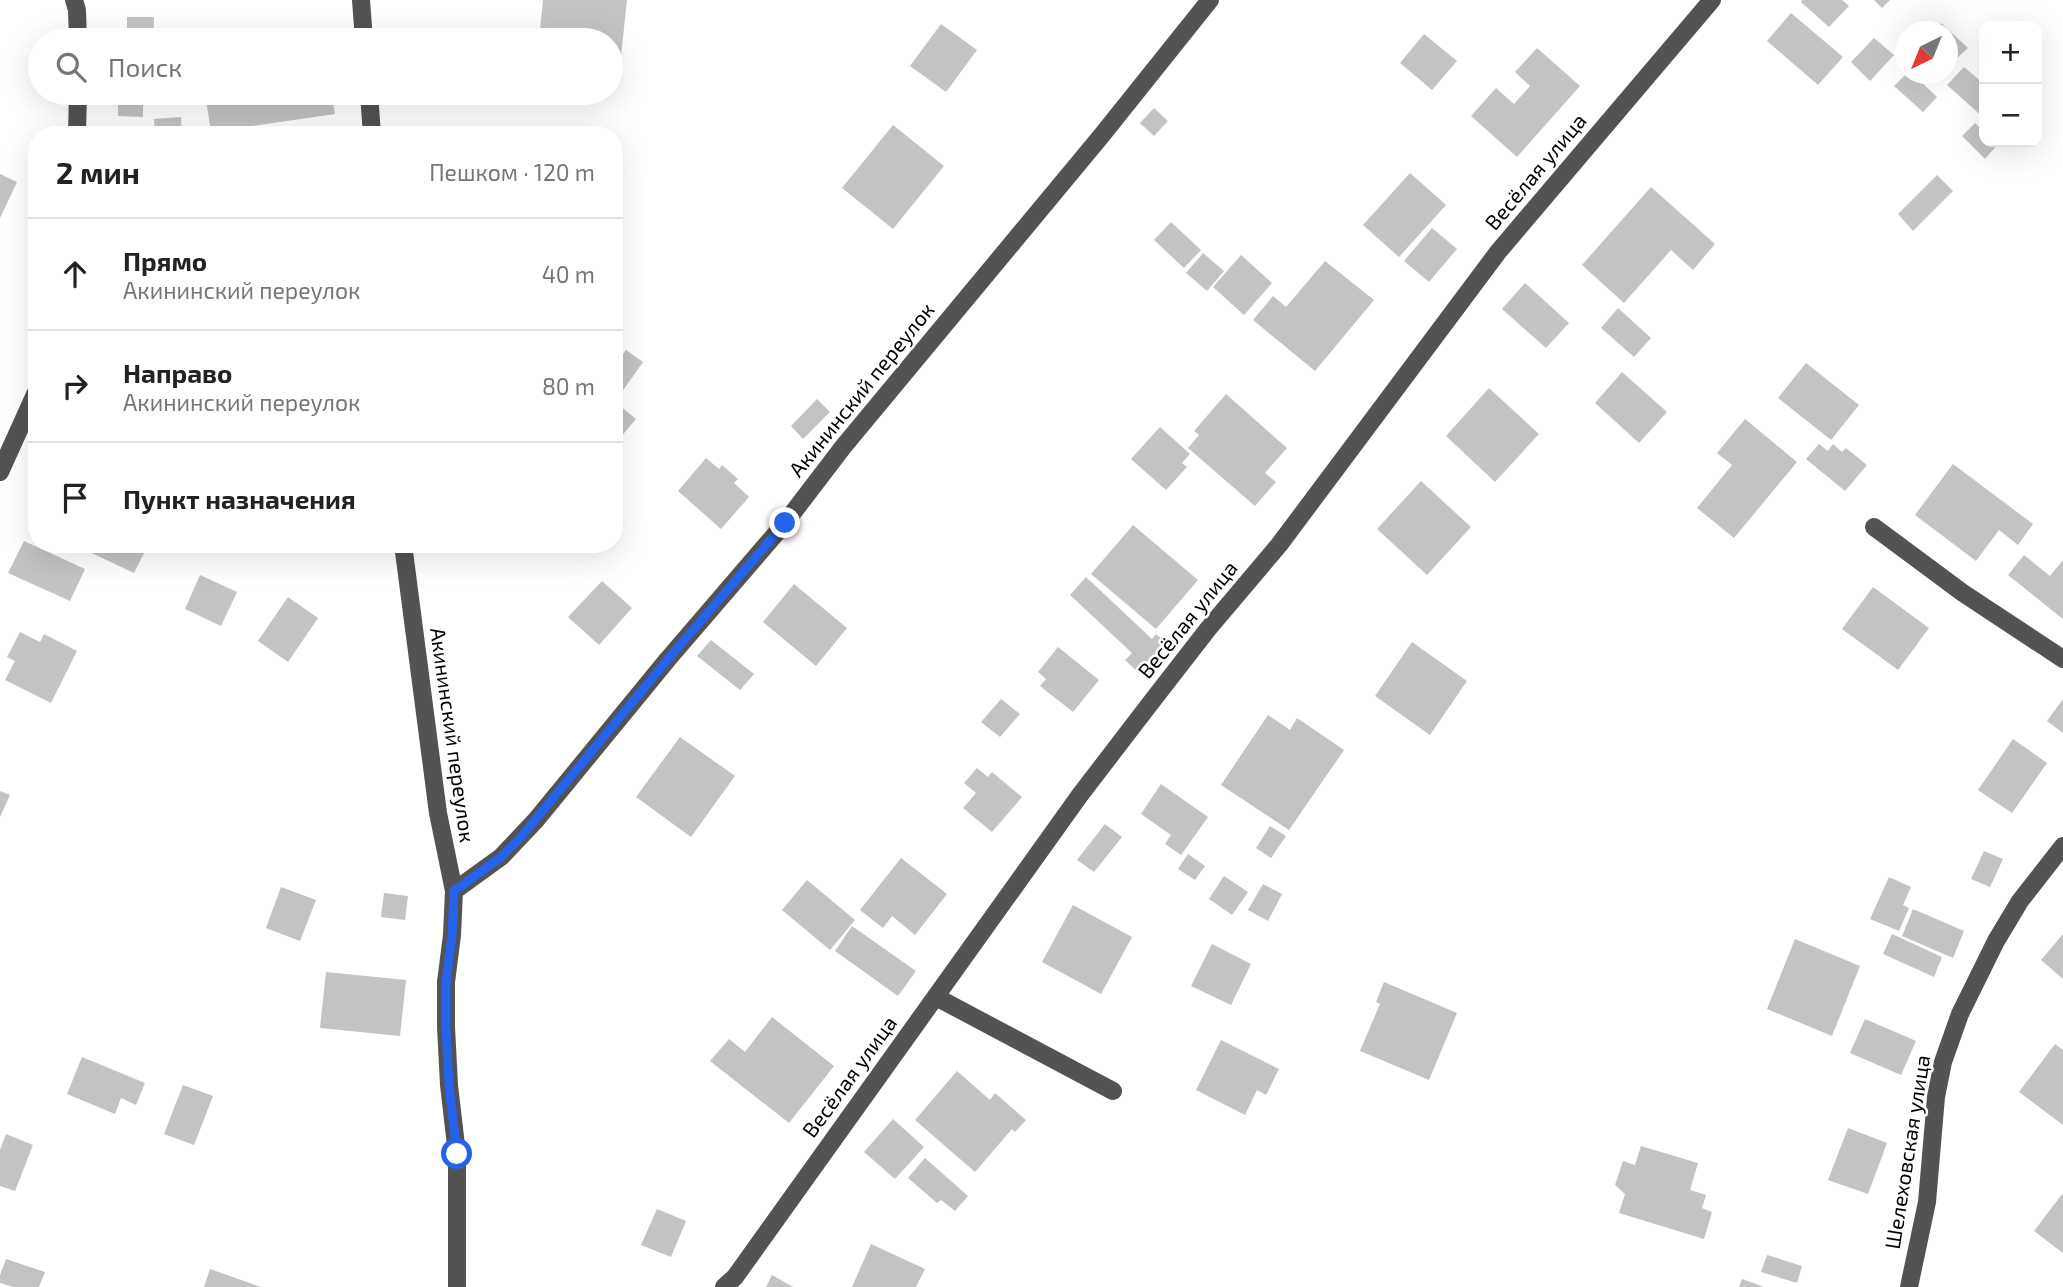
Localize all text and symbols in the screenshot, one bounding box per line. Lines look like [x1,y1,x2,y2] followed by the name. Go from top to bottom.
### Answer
[1895,21,1958,84] north arrow
[1979,21,2042,147] map controls
[1979,21,2042,84] button: +
[28,28,623,105] search box
[52,48,90,86] icon: search
[108,51,182,82] text: Поиск
[1979,84,2042,147] button: −
[1479,108,1591,235] street label: Весёлая улица
[56,154,140,190] text: 2 мин
[429,158,595,186] text: Пешком · 120 m
[123,245,207,276] text: Прямо
[56,255,94,293] icon: ahead
[542,260,595,288] text: 40 m
[123,276,360,304] text: Акининский переулок
[783,297,940,482] street label: Акининский переулок
[123,357,232,388] text: Направо
[56,367,94,405] icon: right
[542,372,595,400] text: 80 m
[123,388,360,416] text: Акининский переулок
[56,479,94,517] icon: arrive
[123,483,356,514] text: Пункт назначения
[769,507,800,538] route end
[1132,555,1243,684] street label: Весёлая улица
[425,626,481,844] street label: Акининский переулок
[796,1011,902,1142] street label: Весёлая улица
[1879,1053,1935,1251] street label: Шелеховская улица
[441,1138,472,1169] route start

